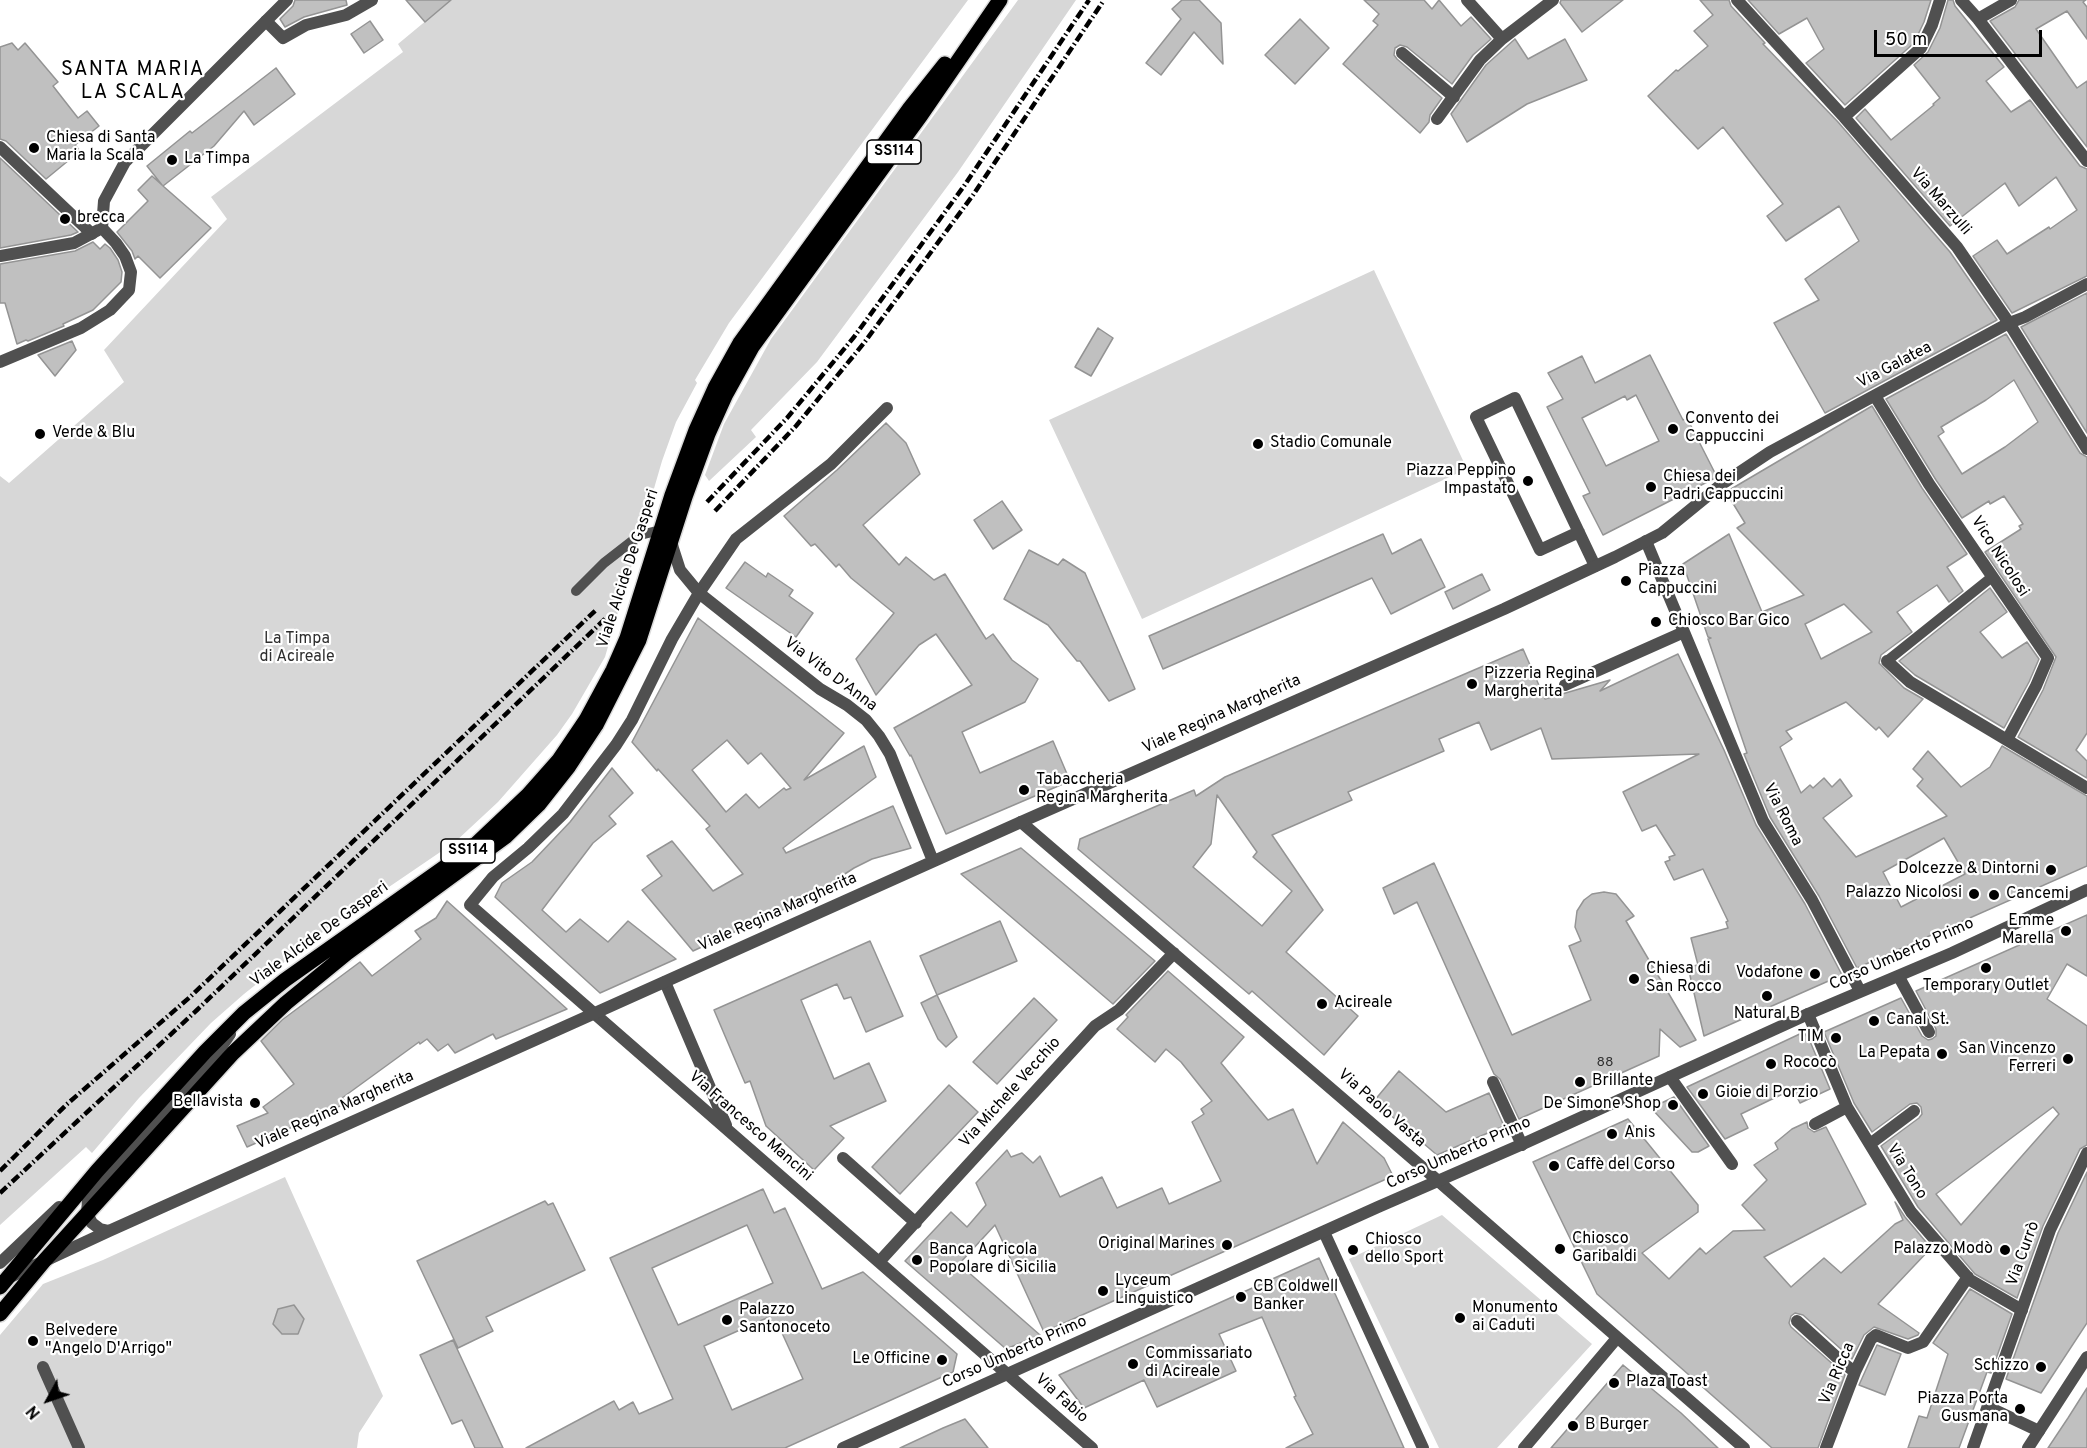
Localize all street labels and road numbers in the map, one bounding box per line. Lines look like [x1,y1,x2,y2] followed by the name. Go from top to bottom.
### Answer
[867,140,921,164] road number: SS114
[1905,164,1975,240] street label: Via Marzulli
[1855,338,1935,394] street label: Via Galatea
[594,487,664,651] street label: Viale Alcide De Gasperi
[1966,513,2032,601] street label: Vico Nicolosi
[780,634,880,716] street label: Via Vito D'Anna
[1140,671,1304,759] street label: Viale Regina Margherita
[1758,780,1806,850] street label: Via Roma
[441,839,495,863] road number: SS114
[696,869,860,957] street label: Viale Regina Margherita
[247,878,393,992] street label: Viale Alcide De Gasperi
[1827,915,1977,995] street label: Corso Umberto Primo
[956,1034,1066,1152] street label: Via Michele Vecchio
[1333,1066,1429,1152] street label: Via Paolo Vasta
[253,1067,417,1155] street label: Viale Regina Margherita
[684,1068,816,1186] street label: Via Francesco Mancini
[1384,1114,1534,1194] street label: Corso Umberto Primo
[1882,1141,1930,1203] street label: Via Tono
[2003,1219,2045,1289] street label: Via Currò
[940,1313,1090,1393] street label: Corso Umberto Primo
[1816,1340,1860,1408] street label: Via Ricca
[1031,1370,1091,1428] street label: Via Fabio

